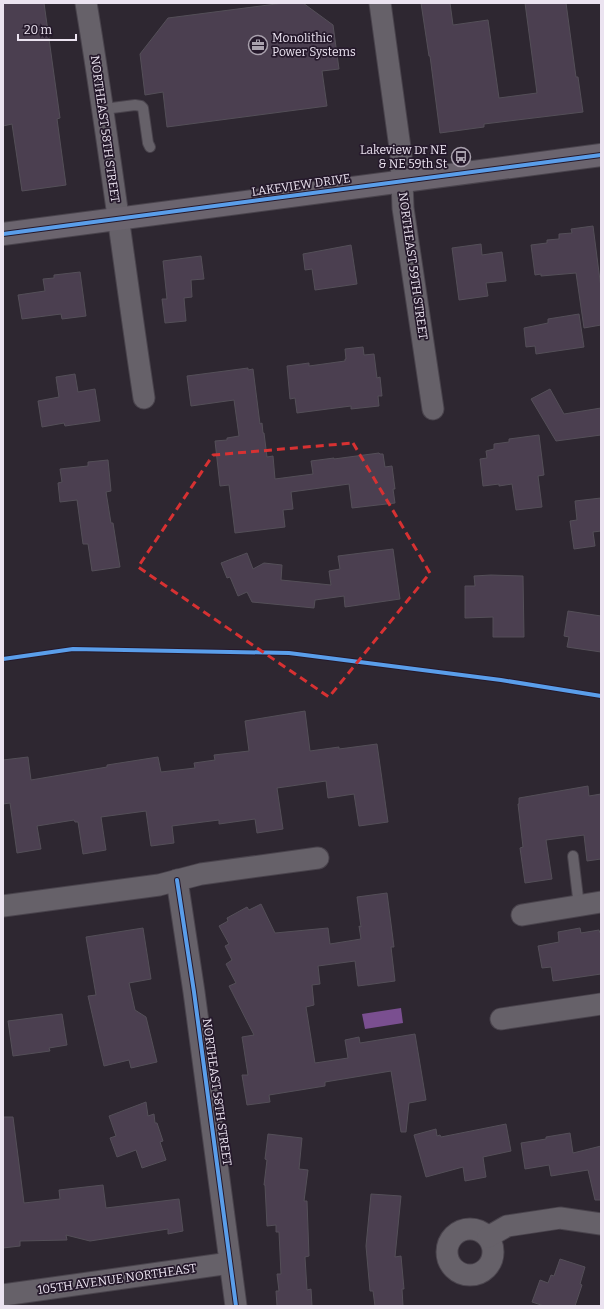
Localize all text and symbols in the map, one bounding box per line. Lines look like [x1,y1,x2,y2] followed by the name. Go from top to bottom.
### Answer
[18,16,76,42] scale bar
[24,23,53,37] text: 20 m
[272,31,356,59] place label: Monolithic Power Systems
[247,34,269,56] office icon: Monolithic Power Systems
[88,54,122,204] street label: NORTHEAST 58TH STREET
[360,143,448,171] place label: Lakeview Dr NE & NE 59th St
[450,146,472,168] bus stop icon: Lakeview Dr NE & NE 59th St
[251,171,351,199] street label: LAKEVIEW DRIVE
[396,191,430,341] street label: NORTHEAST 59TH STREET
[200,1017,234,1167] street label: NORTHEAST 58TH STREET
[37,1261,197,1297] street label: 105TH AVENUE NORTHEAST

